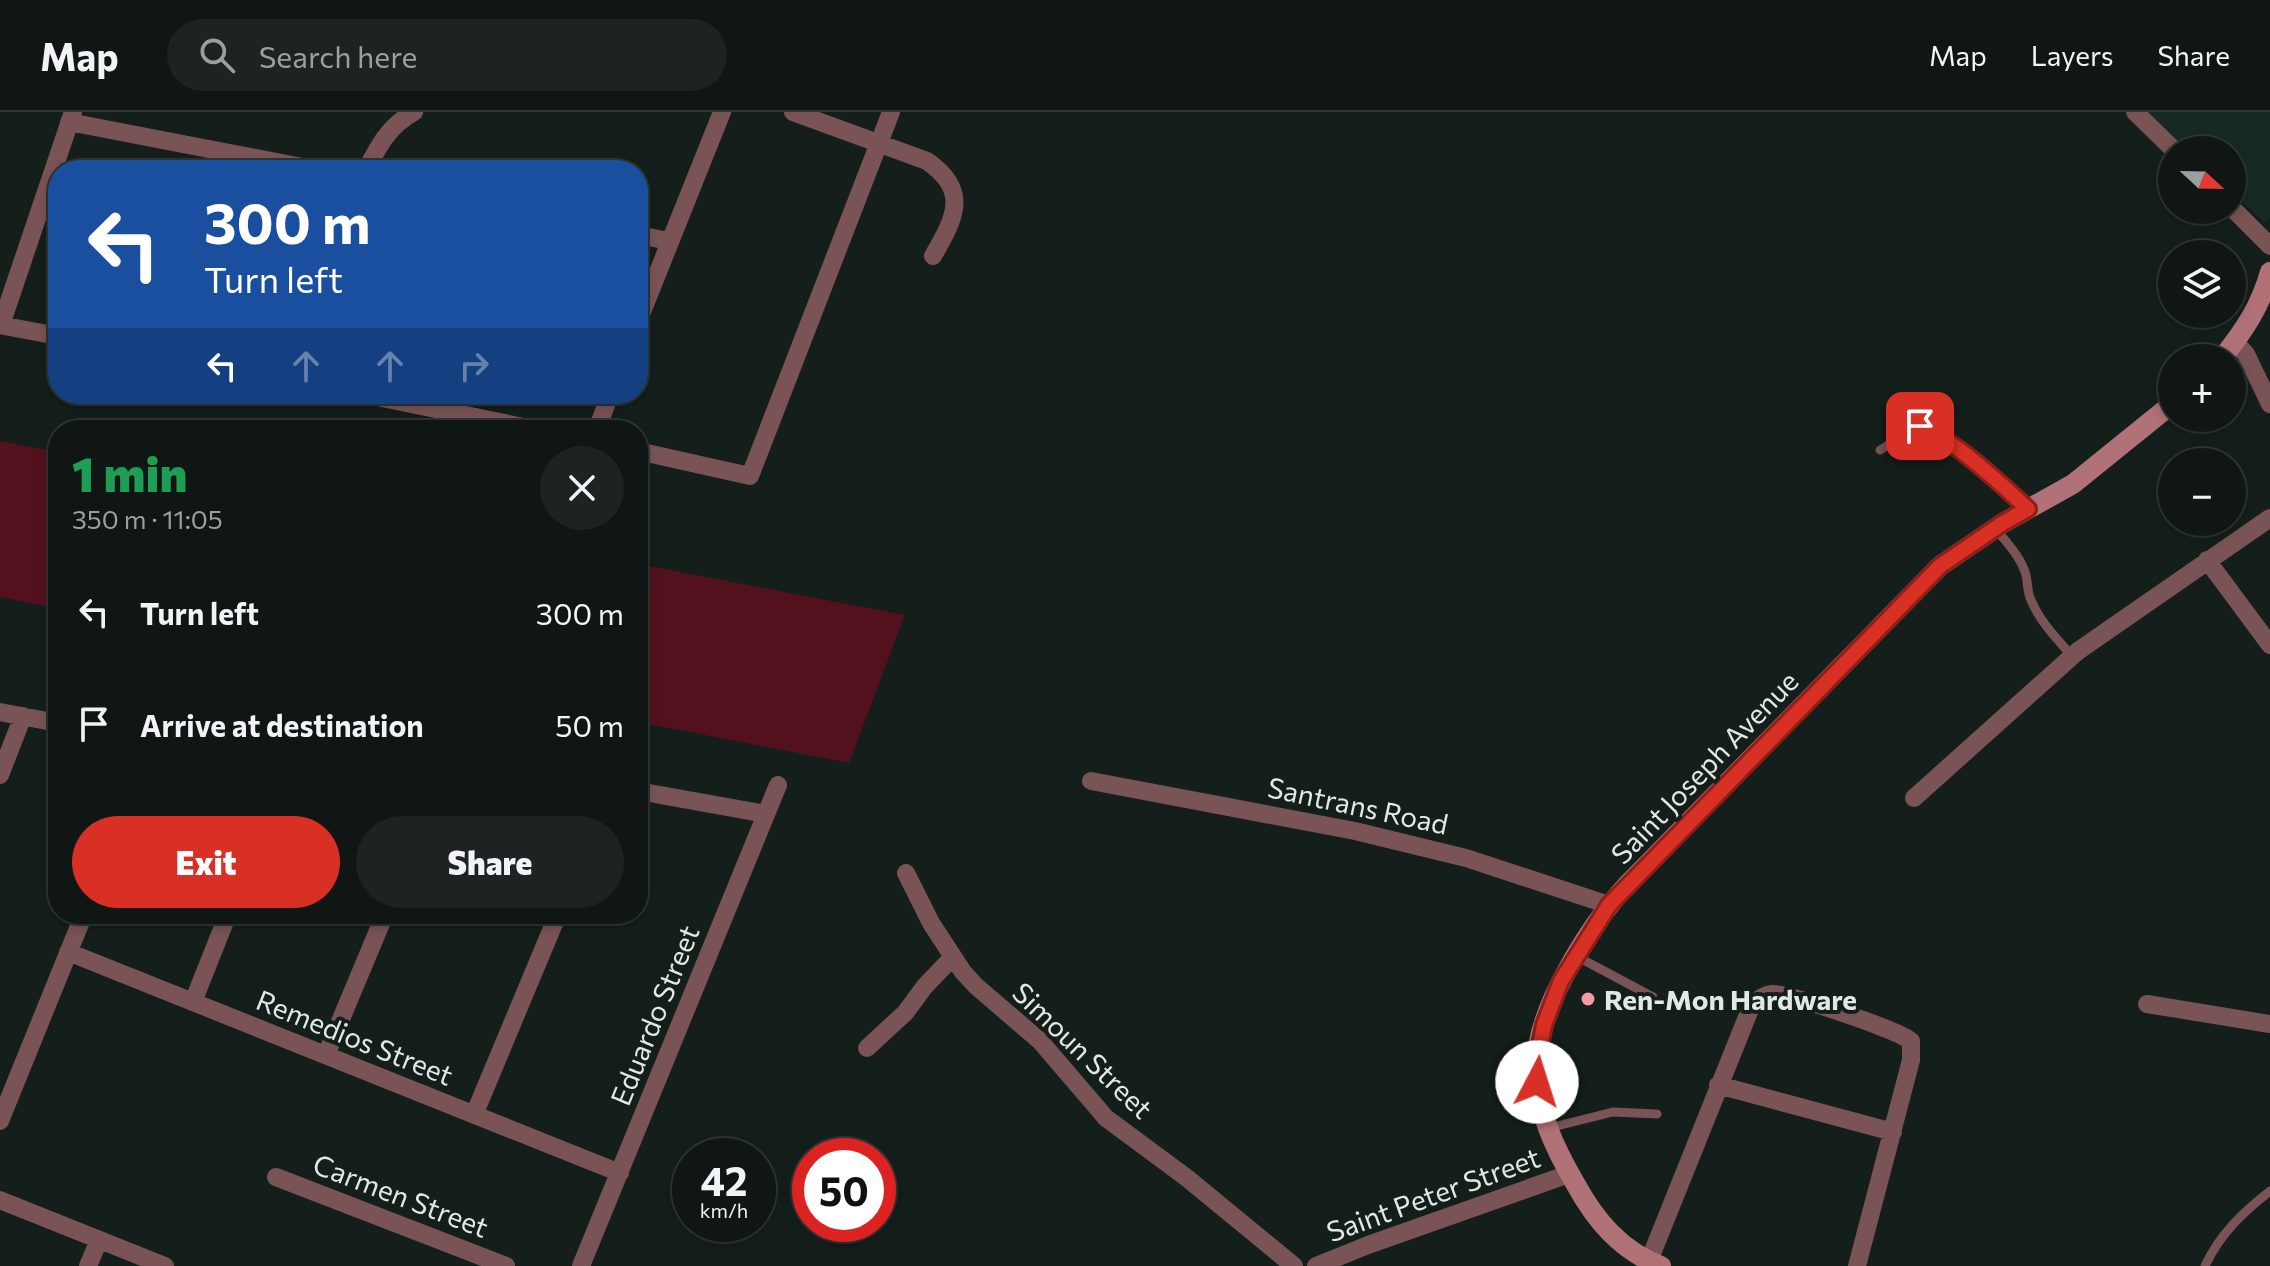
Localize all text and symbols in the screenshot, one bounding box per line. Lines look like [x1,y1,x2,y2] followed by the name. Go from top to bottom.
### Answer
[167,19,727,91] search box
[40,32,119,79] text: Map
[195,33,239,77] icon: search
[259,37,417,74] text: Search here
[1929,38,1987,72] text: Map
[2031,38,2113,72] text: Layers
[2157,38,2230,72] text: Share
[2158,136,2246,224] north arrow
[2158,136,2246,536] map controls
[204,187,371,256] text: 300 m
[72,192,176,296] icon: left
[2158,240,2246,328] button: layers
[204,256,343,300] text: Turn left
[200,344,244,388] icon: left
[284,344,328,388] icon: ahead
[368,344,412,388] icon: ahead
[452,344,496,388] icon: right
[2158,344,2246,432] button: +
[1886,392,1954,460] pin
[1898,404,1942,448] icon: arrive
[72,443,187,502] text: 1 min
[540,446,624,530] button: close
[2158,448,2246,536] button: −
[72,503,223,534] text: 350 m · 11:05
[72,590,116,634] icon: left
[140,594,259,631] text: Turn left
[536,594,624,631] text: 300 m
[1603,664,1805,870] street label: Saint Joseph Avenue
[72,702,116,746] icon: arrive
[140,706,424,743] text: Arrive at destination
[555,706,624,743] text: 50 m
[1265,769,1451,841] street label: Santrans Road
[72,816,340,908] button: Exit
[356,816,624,908] button: Share
[602,920,706,1110] street label: Eduardo Street
[1006,975,1160,1125] street label: Simoun Street
[252,982,458,1092] street label: Remedios Street
[1604,982,1857,1016] place label: Ren-Mon Hardware
[1579,990,1597,1008] marker: Ren-Mon Hardware
[1495,1040,1579,1124] position arrow
[792,1138,896,1242] speed limit sign: 50
[1322,1140,1544,1248] street label: Saint Peter Street
[309,1146,493,1244] street label: Carmen Street
[701,1155,748,1204] text: 42
[700,1198,748,1222] text: km/h

